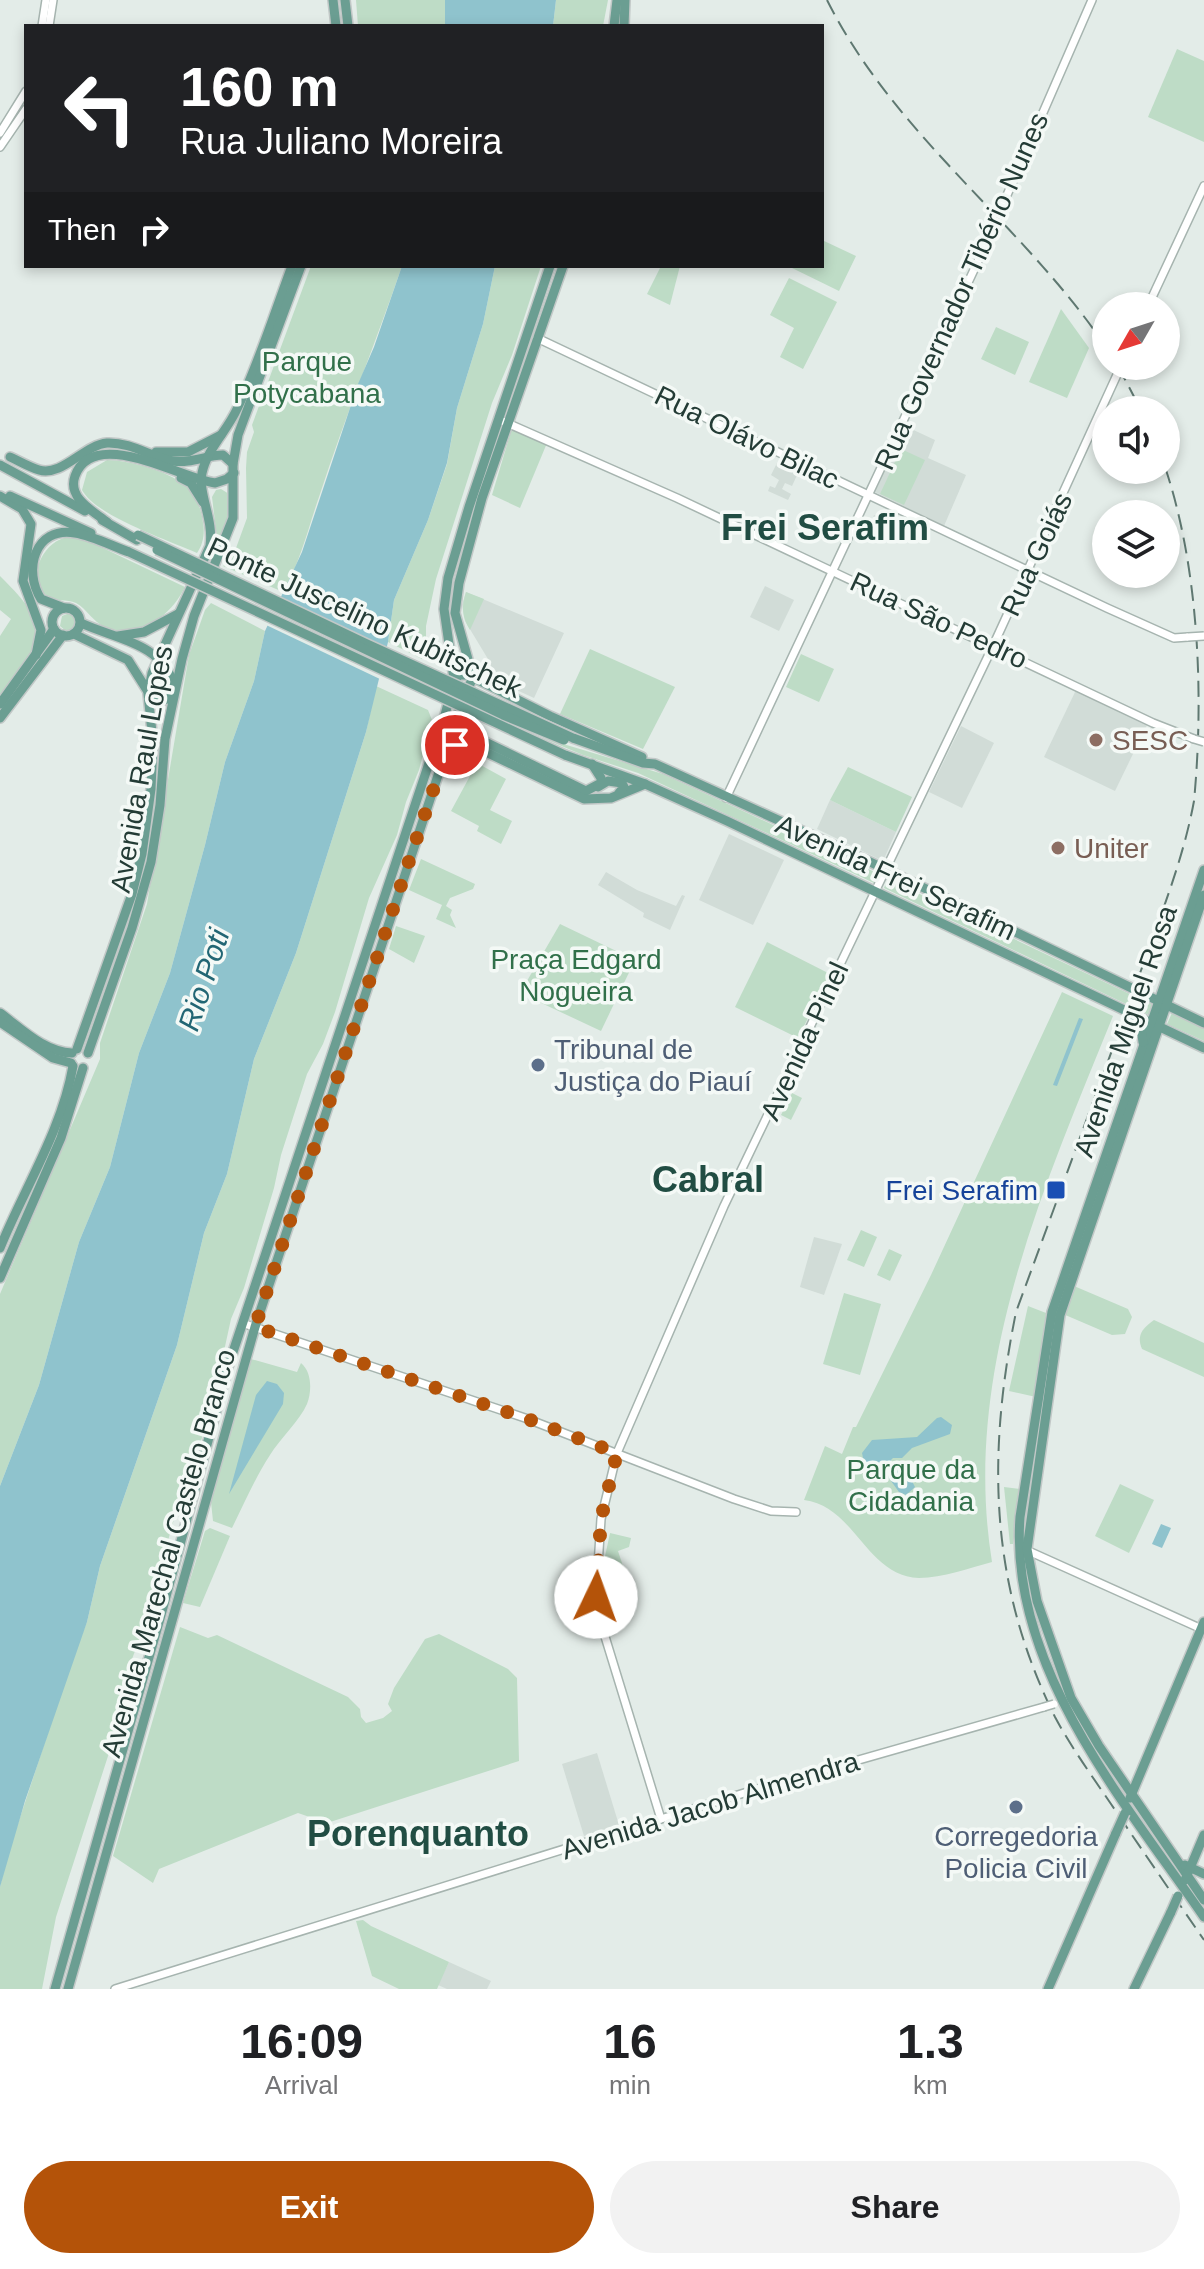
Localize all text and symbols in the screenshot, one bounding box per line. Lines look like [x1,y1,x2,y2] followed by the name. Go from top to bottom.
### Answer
[180,55,339,118] text: 160 m
[48,56,152,160] icon: left
[868,108,1054,475] street label: Rua Governador Tibério Nunes
[180,121,502,162] text: Rua Juliano Moreira
[132,208,176,252] icon: right
[48,213,116,246] text: Then
[1092,292,1180,380] north arrow
[1092,292,1180,588] map controls
[233,346,381,409] park label: Parque Potycabana
[650,380,844,495] street label: Rua Olávo Bilac
[1092,396,1180,484] button: sound
[994,488,1078,621] street label: Rua Goiás
[1092,500,1180,588] button: layers
[721,507,929,548] district label: Frei Serafim
[203,531,527,704] street label: Ponte Juscelino Kubitschek
[845,566,1032,675] street label: Rua São Pedro
[105,643,178,895] street label: Avenida Raul Lopes
[421,711,489,779] pin
[433,723,477,767] icon: arrive
[1112,725,1188,756] place label: SESC
[1087,731,1105,749] marker: SESC
[771,808,1021,947] street label: Avenida Frei Serafim
[1074,833,1149,864] place label: Uniter
[1049,839,1067,857] marker: Uniter
[1068,901,1183,1161] street label: Avenida Miguel Rosa
[172,924,236,1035] water label: Rio Poti
[490,944,662,1007] park label: Praça Edgard Nogueira
[754,957,855,1125] street label: Avenida Pinel
[554,1034,752,1097] place label: Tribunal de Justiça do Piauí
[529,1056,547,1074] marker: Tribunal de Justiça do Piauí
[652,1159,764,1200] district label: Cabral
[886,1175,1038,1206] place label: Frei Serafim
[1045,1179,1067,1201] marker: Frei Serafim
[95,1346,242,1761] street label: Avenida Marechal Castelo Branco
[846,1454,976,1517] park label: Parque da Cidadania
[554,1555,638,1639] position arrow
[558,1745,863,1866] street label: Avenida Jacob Almendra
[1007,1798,1025,1816] marker: Corregedoria Policia Civil
[307,1813,529,1854] district label: Porenquanto
[934,1821,1098,1884] place label: Corregedoria Policia Civil
[240,2015,363,2068] text: 16:09
[603,2015,657,2068] text: 16
[897,2015,964,2068] text: 1.3
[265,2070,338,2100] text: Arrival
[609,2070,651,2100] text: min
[913,2070,948,2100] text: km
[24,2161,594,2253] button: Exit
[610,2161,1180,2253] button: Share

